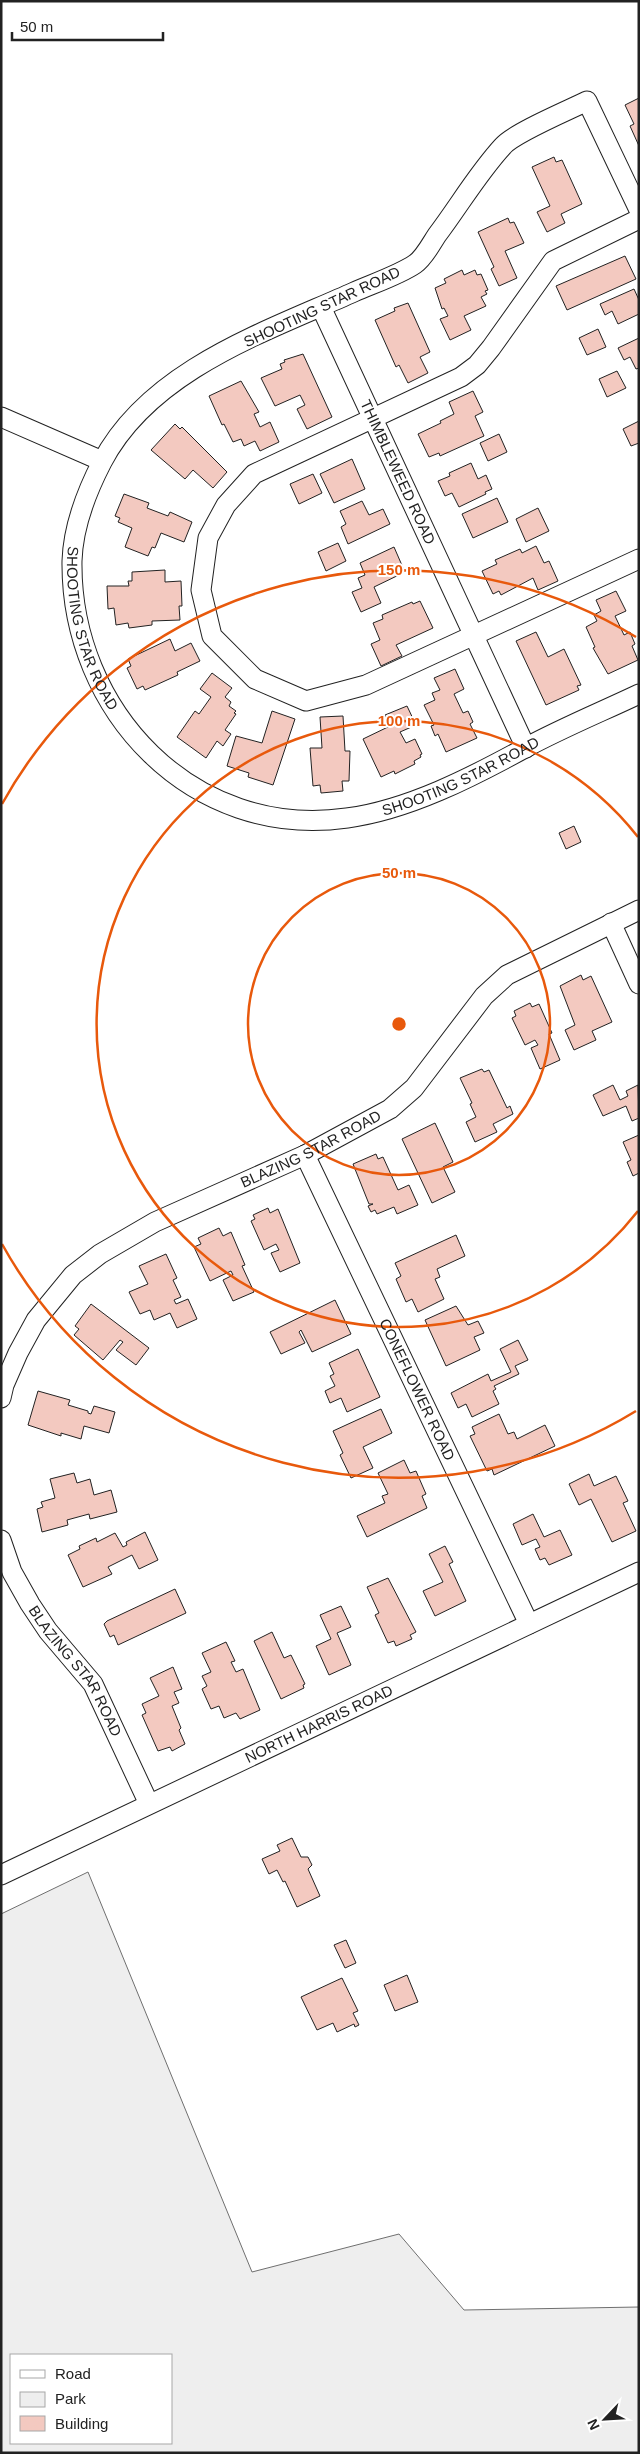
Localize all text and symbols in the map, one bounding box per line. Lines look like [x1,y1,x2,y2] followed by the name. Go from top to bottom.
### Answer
[12,10,164,42] scale bar
[20,18,53,35] text: 50 m
[241,263,403,350] street label: SHOOTING STAR ROAD
[357,397,439,547] street label: THIMBLEWEED ROAD
[64,545,122,713] street label: SHOOTING STAR ROAD
[378,561,420,578] text: 150 m
[378,712,420,729] text: 100 m
[380,733,542,819] street label: SHOOTING STAR ROAD
[382,864,416,881] text: 50 m
[390,1015,408,1033] centre of rings
[238,1106,384,1191] street label: BLAZING STAR ROAD
[376,1316,459,1463] street label: CONEFLOWER ROAD
[26,1602,125,1739] street label: BLAZING STAR ROAD
[242,1681,395,1766] street label: NORTH HARRIS ROAD
[10,2354,172,2444] legend
[55,2365,91,2382] text: Road
[55,2390,86,2407] text: Park
[580,2394,630,2444] north arrow
[55,2415,108,2432] text: Building
[584,2417,603,2432] text: N

